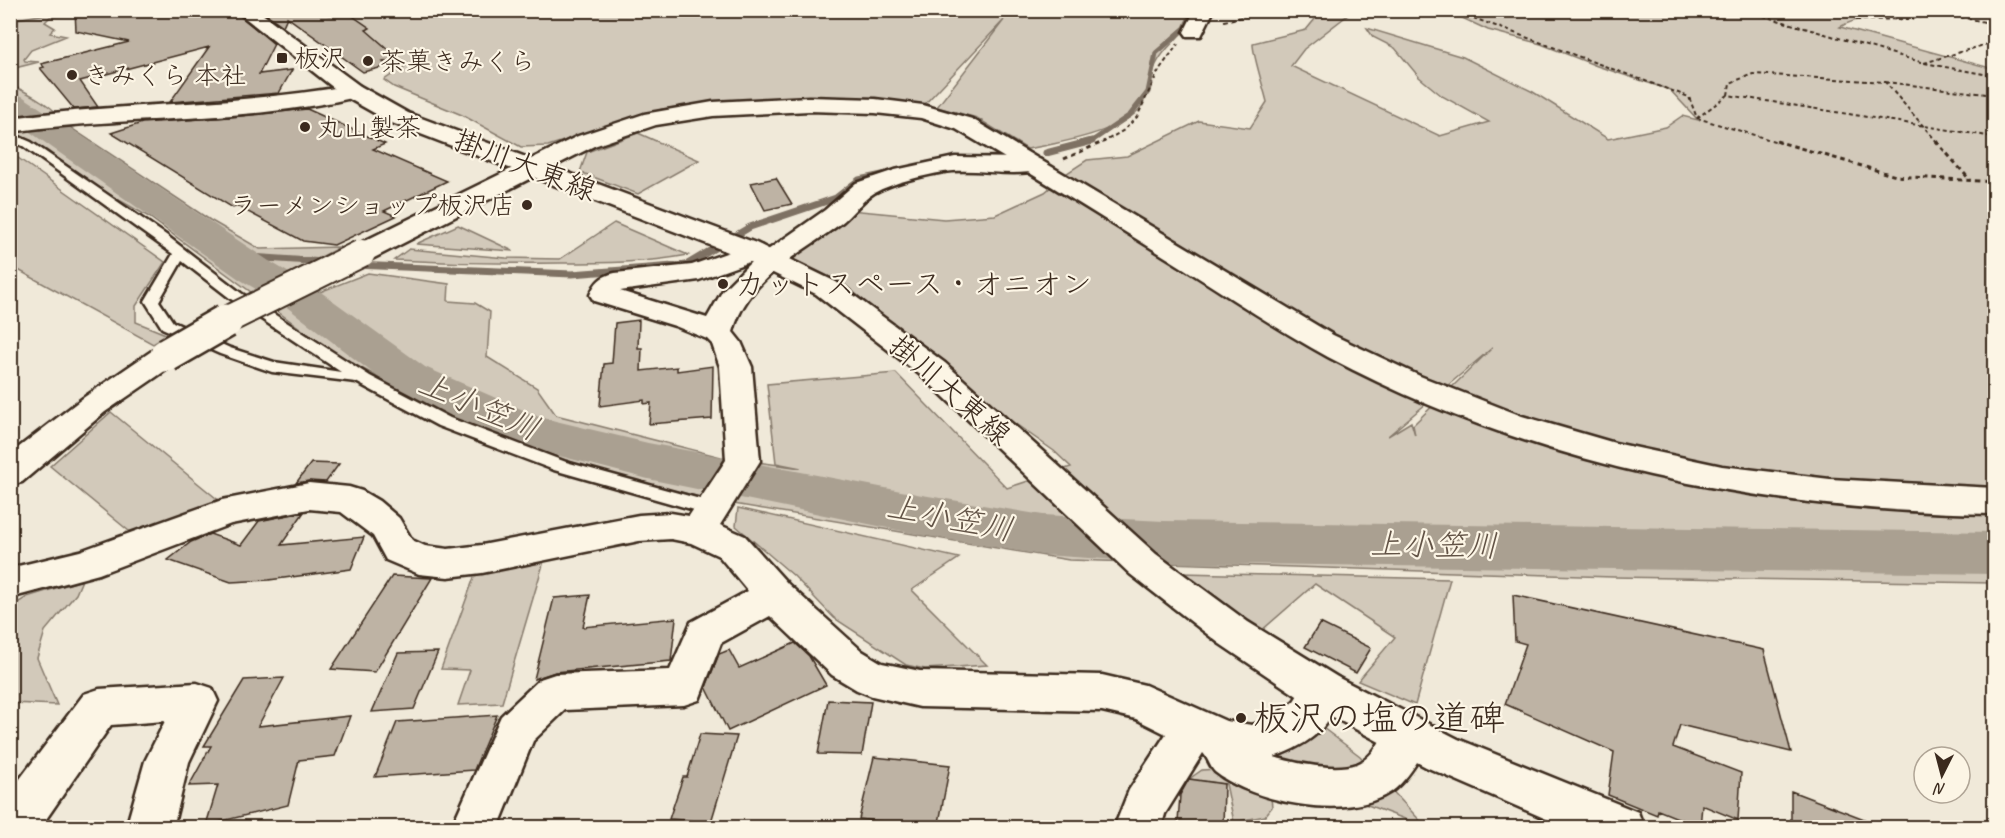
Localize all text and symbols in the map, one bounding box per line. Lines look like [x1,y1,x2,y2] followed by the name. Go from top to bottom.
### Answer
[294,42,346,75] place label: 板沢
[380,45,536,78] place label: 茶菓きみくら
[275,51,289,65] marker: 板沢
[361,54,375,68] marker: 茶菓きみくら
[84,59,246,92] place label: きみくら 本社
[65,68,79,82] marker: きみくら 本社
[317,111,421,144] place label: 丸山製茶
[298,120,312,134] marker: 丸山製茶
[448,120,602,210] street label: 掛川大東線
[230,189,515,222] place label: ラーメンショップ板沢店
[520,198,534,212] marker: ラーメンショップ板沢店
[735,265,1092,303] place label: カットスペース・オニオン
[716,277,730,291] marker: カットスペース・オニオン
[881,326,1019,454] street label: 掛川大東線
[412,362,546,450] water label: 上小笠川
[883,486,1017,550] water label: 上小笠川
[1370,523,1498,567] water label: 上小笠川
[1253,695,1505,741] place label: 板沢の塩の道碑
[1234,711,1248,725] marker: 板沢の塩の道碑
[1912,745,1972,805] north arrow
[1931,778,1947,799] text: N

